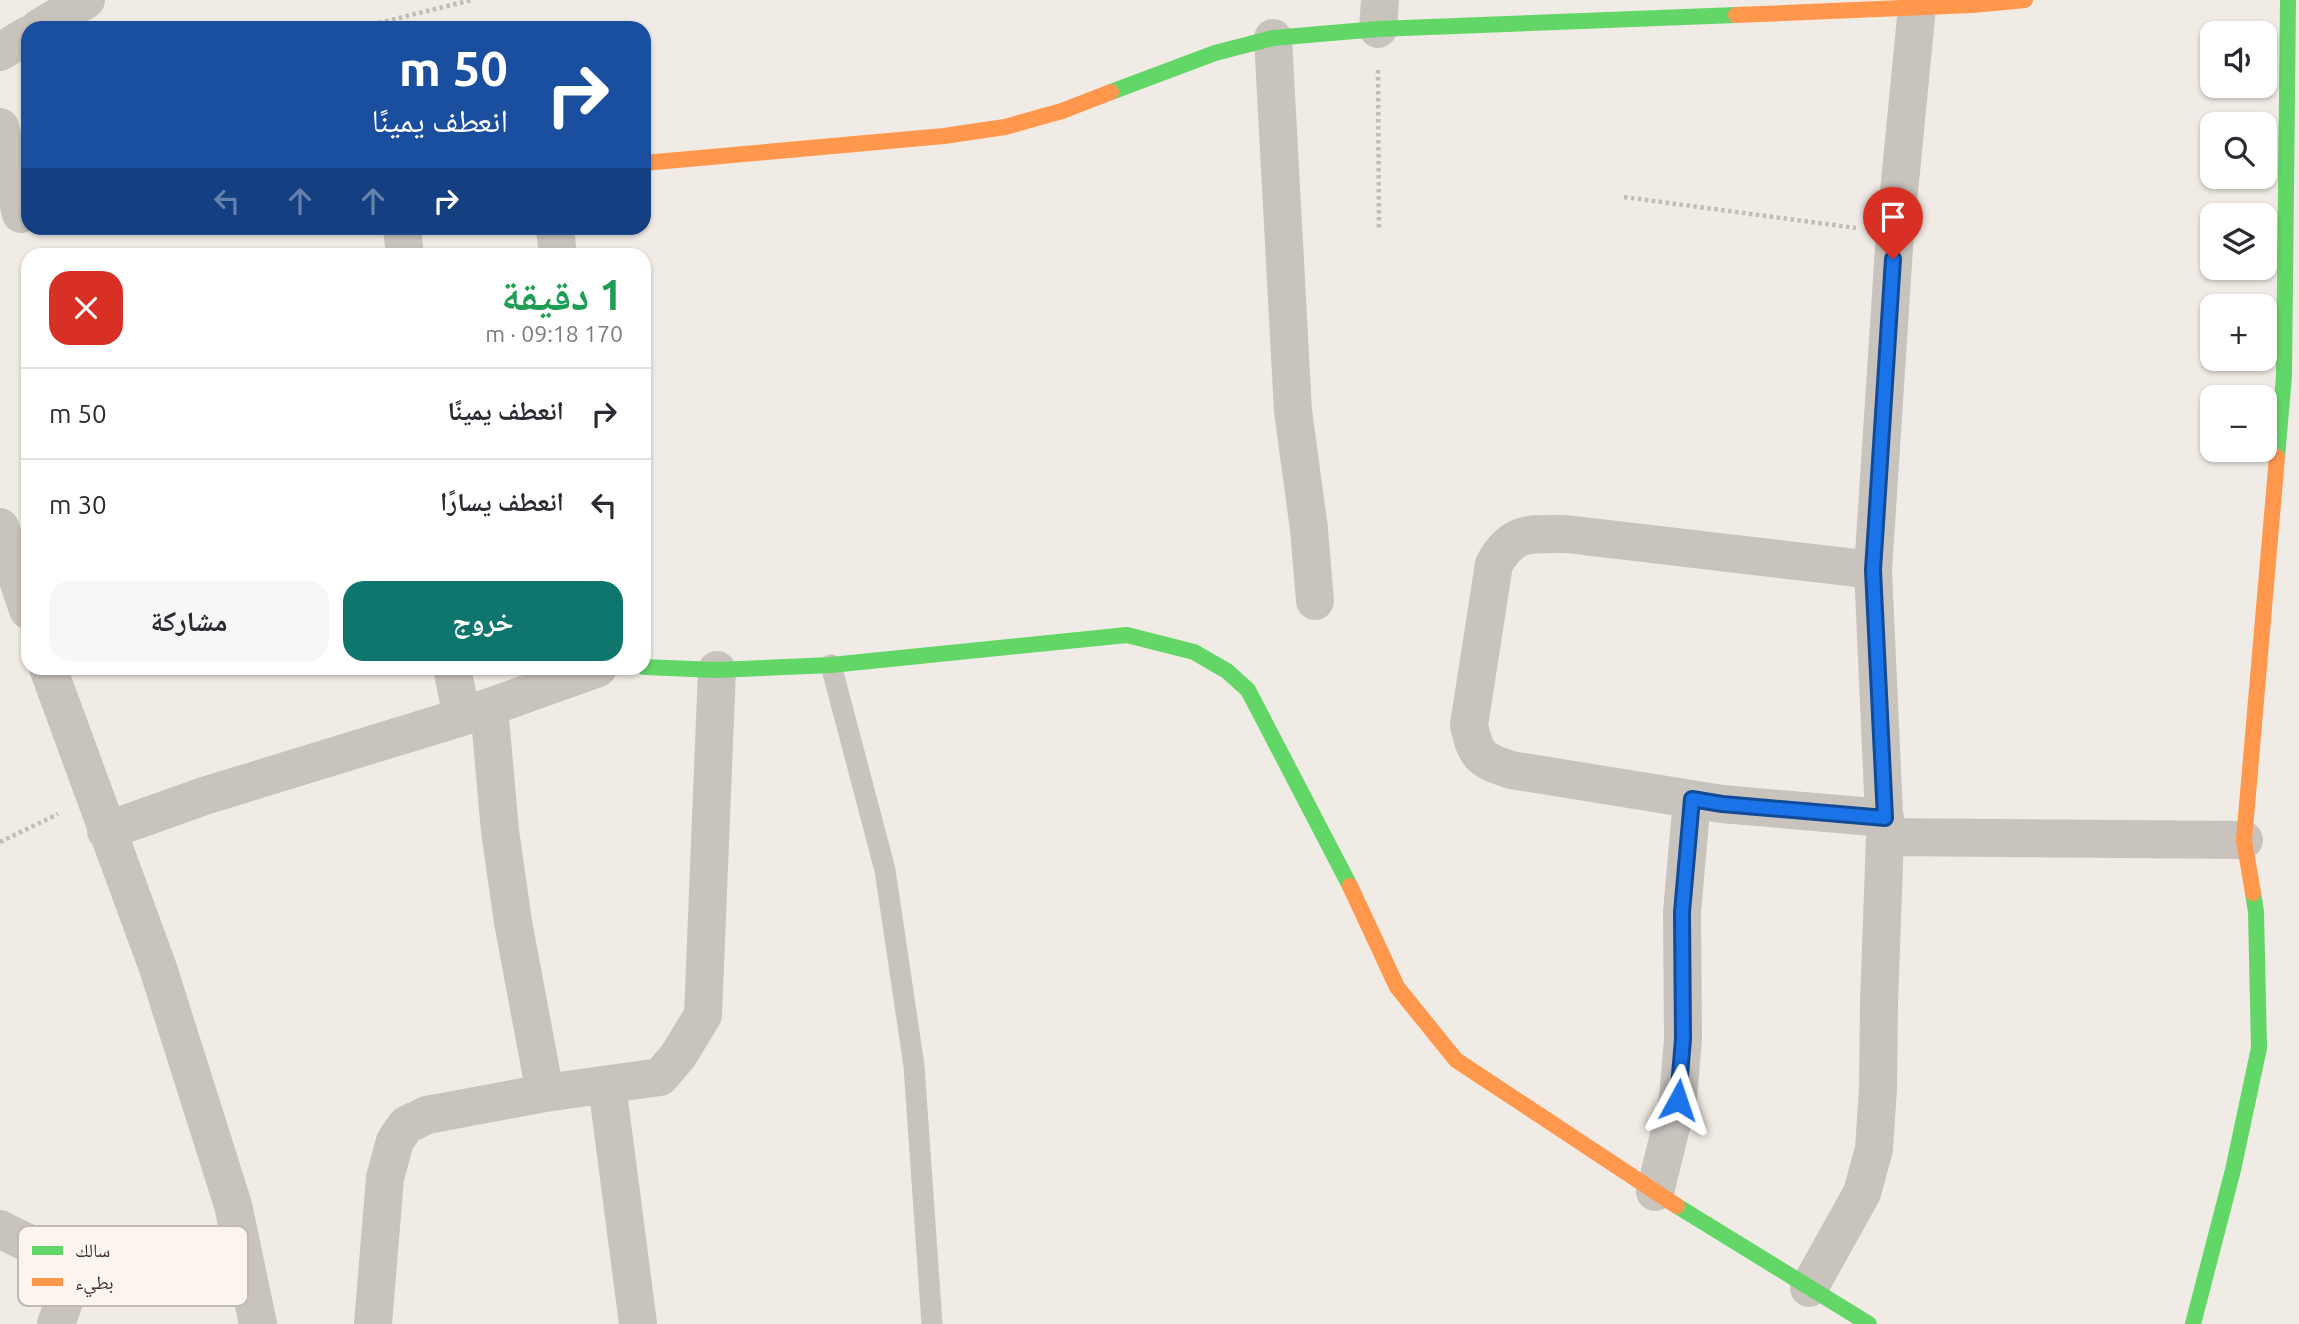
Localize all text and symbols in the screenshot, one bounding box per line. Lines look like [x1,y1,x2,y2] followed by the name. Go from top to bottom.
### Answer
[2200,21,2277,462] map controls
[2200,21,2277,98] button: sound
[399,40,508,95] text: 50 m
[532,49,623,140] icon: right
[372,102,508,138] text: انعطف يمينًا
[2200,112,2277,189] button: search
[208,182,246,220] icon: left
[281,182,319,220] icon: ahead
[354,182,392,220] icon: ahead
[427,182,465,220] icon: right
[1863,187,1923,259] pin
[1874,198,1912,236] icon: arrive
[2200,203,2277,280] button: layers
[49,271,123,345] button: close
[501,271,623,318] text: 1 دقيقة
[2200,294,2277,371] button: +
[485,321,623,346] text: 170 m · 09:18
[2200,385,2277,462] button: −
[585,395,623,433] icon: right
[448,396,564,425] text: انعطف يمينًا
[49,399,107,428] text: 50 m
[585,486,623,524] icon: left
[440,487,564,516] text: انعطف يسارًا
[49,490,107,519] text: 30 m
[49,581,329,661] button: مشاركة
[343,581,623,661] button: خروج
[1641,1063,1715,1137] position arrow
[18,1226,248,1306] legend
[75,1239,110,1261] text: سالك
[75,1271,114,1298] text: بطيء

